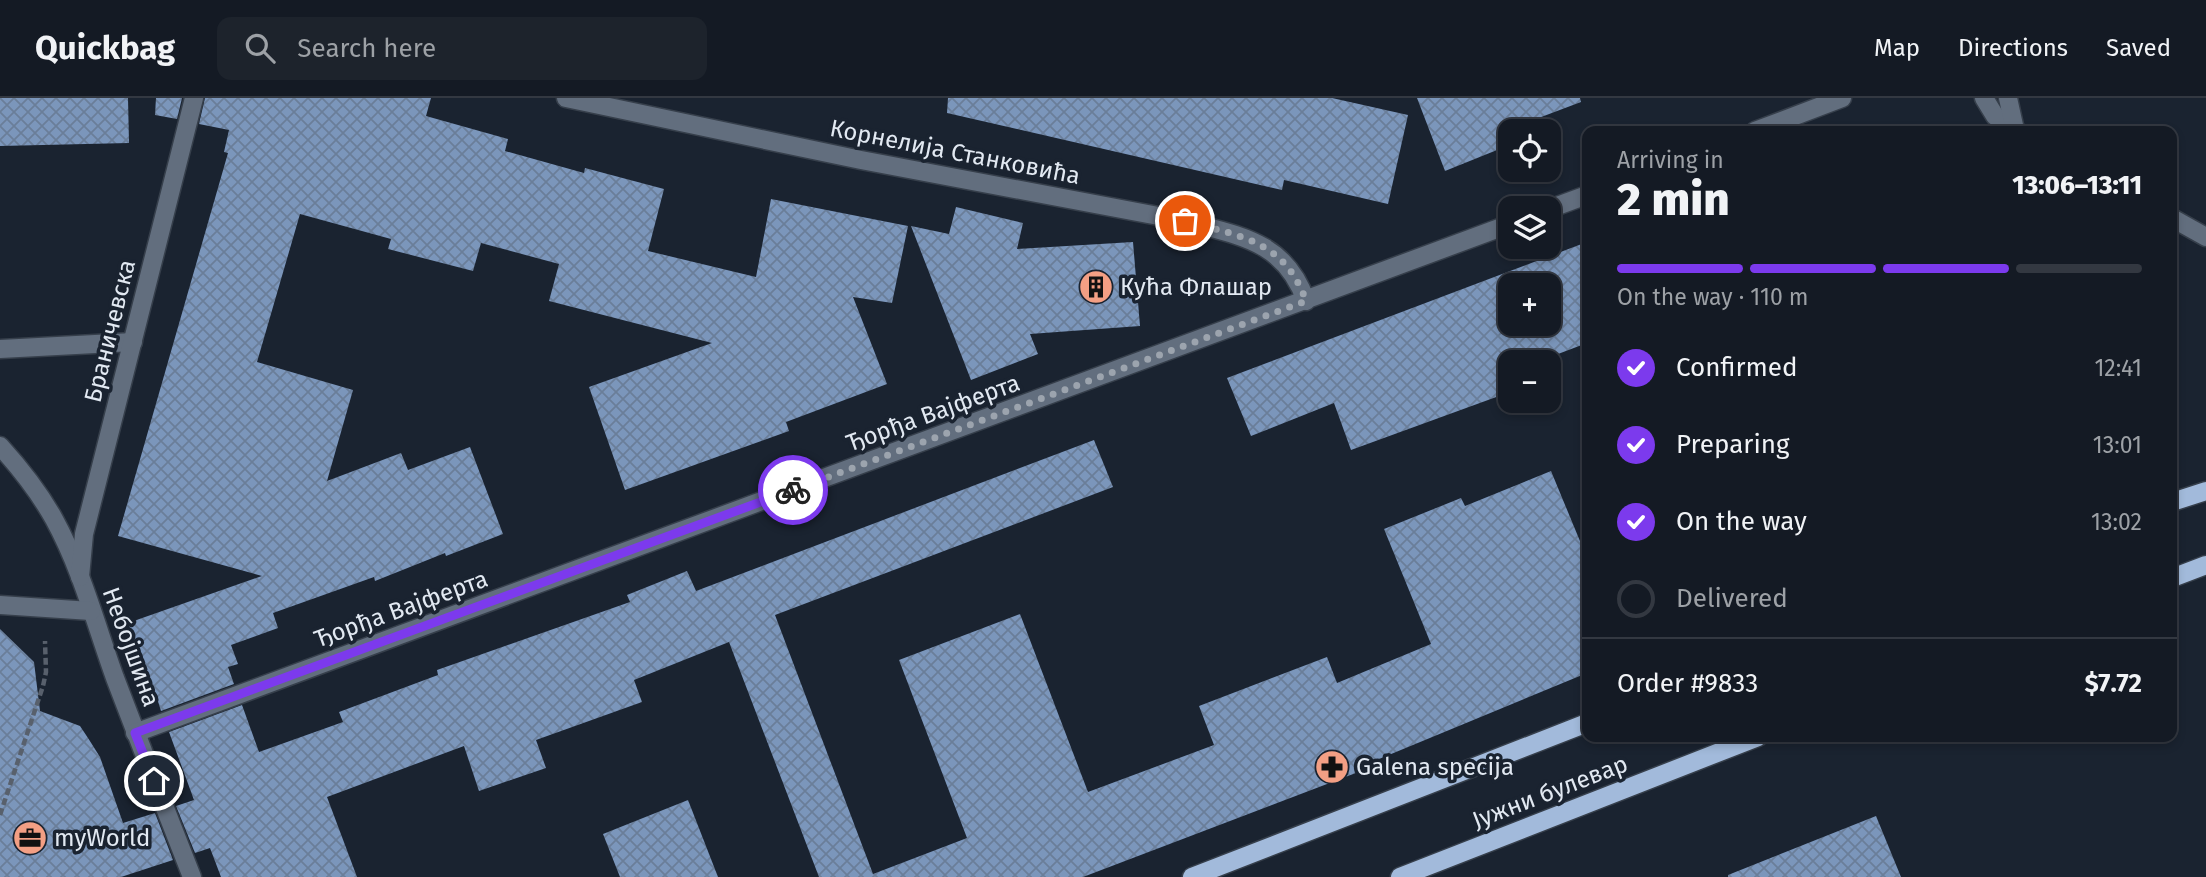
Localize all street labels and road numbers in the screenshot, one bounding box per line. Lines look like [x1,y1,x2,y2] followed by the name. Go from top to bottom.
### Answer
[827,114,1083,190] street label: Корнелија Станковића
[79,257,141,405] street label: Браничевска
[843,369,1023,457] street label: Ђорђа Вајферта
[311,565,491,653] street label: Ђорђа Вајферта
[96,584,166,710] street label: Небојшина
[1468,750,1632,834] street label: Јужни булевар

